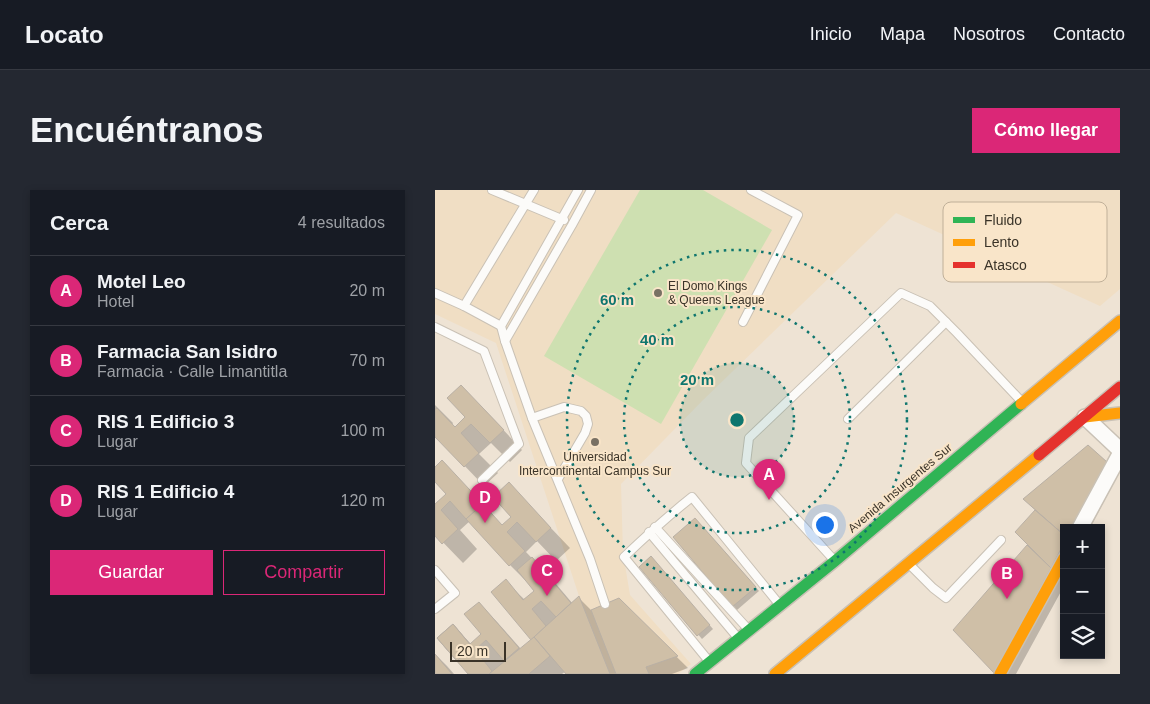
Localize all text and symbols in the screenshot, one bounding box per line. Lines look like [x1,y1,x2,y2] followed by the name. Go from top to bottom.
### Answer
[25,21,104,48] text: Locato
[810,24,852,44] text: Inicio
[880,24,925,44] text: Mapa
[953,24,1025,44] text: Nosotros
[1053,24,1125,44] text: Contacto
[972,108,1120,153] button: Cómo llegar
[30,110,263,149] text: Encuéntranos
[943,202,1107,282] legend
[50,211,108,234] text: Cerca
[984,212,1022,228] text: Fluido
[298,214,385,231] text: 4 resultados
[984,234,1019,250] text: Lento
[984,257,1027,273] text: Atasco
[97,271,186,292] text: Motel Leo
[668,279,765,307] place label: El Domo Kings & Queens League
[60,282,72,299] text: A
[349,282,385,299] text: 20 m
[652,287,664,299] marker: El Domo Kings & Queens League
[600,291,634,308] text: 60 m
[97,293,134,310] text: Hotel
[640,331,674,348] text: 40 m
[97,341,278,362] text: Farmacia San Isidro
[60,352,72,369] text: B
[349,352,385,369] text: 70 m
[97,363,287,380] text: Farmacia · Calle Limantitla
[680,371,714,388] text: 20 m
[97,411,234,432] text: RIS 1 Edificio 3
[728,411,746,429] centre of rings
[60,422,72,439] text: C
[341,422,385,439] text: 100 m
[97,433,138,450] text: Lugar
[589,436,601,448] marker: Universidad Intercontinental Campus Sur
[845,440,955,536] street label: Avenida Insurgentes Sur
[519,450,671,478] place label: Universidad Intercontinental Campus Sur
[753,459,785,500] pin: A
[97,481,234,502] text: RIS 1 Edificio 4
[469,482,501,523] pin: D
[60,492,72,509] text: D
[341,492,385,509] text: 120 m
[97,503,138,520] text: Lugar
[812,512,838,538] your location
[1060,524,1105,659] map controls
[1060,524,1105,569] button: +
[50,550,213,595] button: Guardar
[223,550,385,595] button: Compartir
[531,555,563,596] pin: C
[991,558,1023,599] pin: B
[1060,569,1105,614] button: −
[1060,614,1105,659] button: layers
[450,639,506,662] scale bar
[457,643,488,659] text: 20 m

